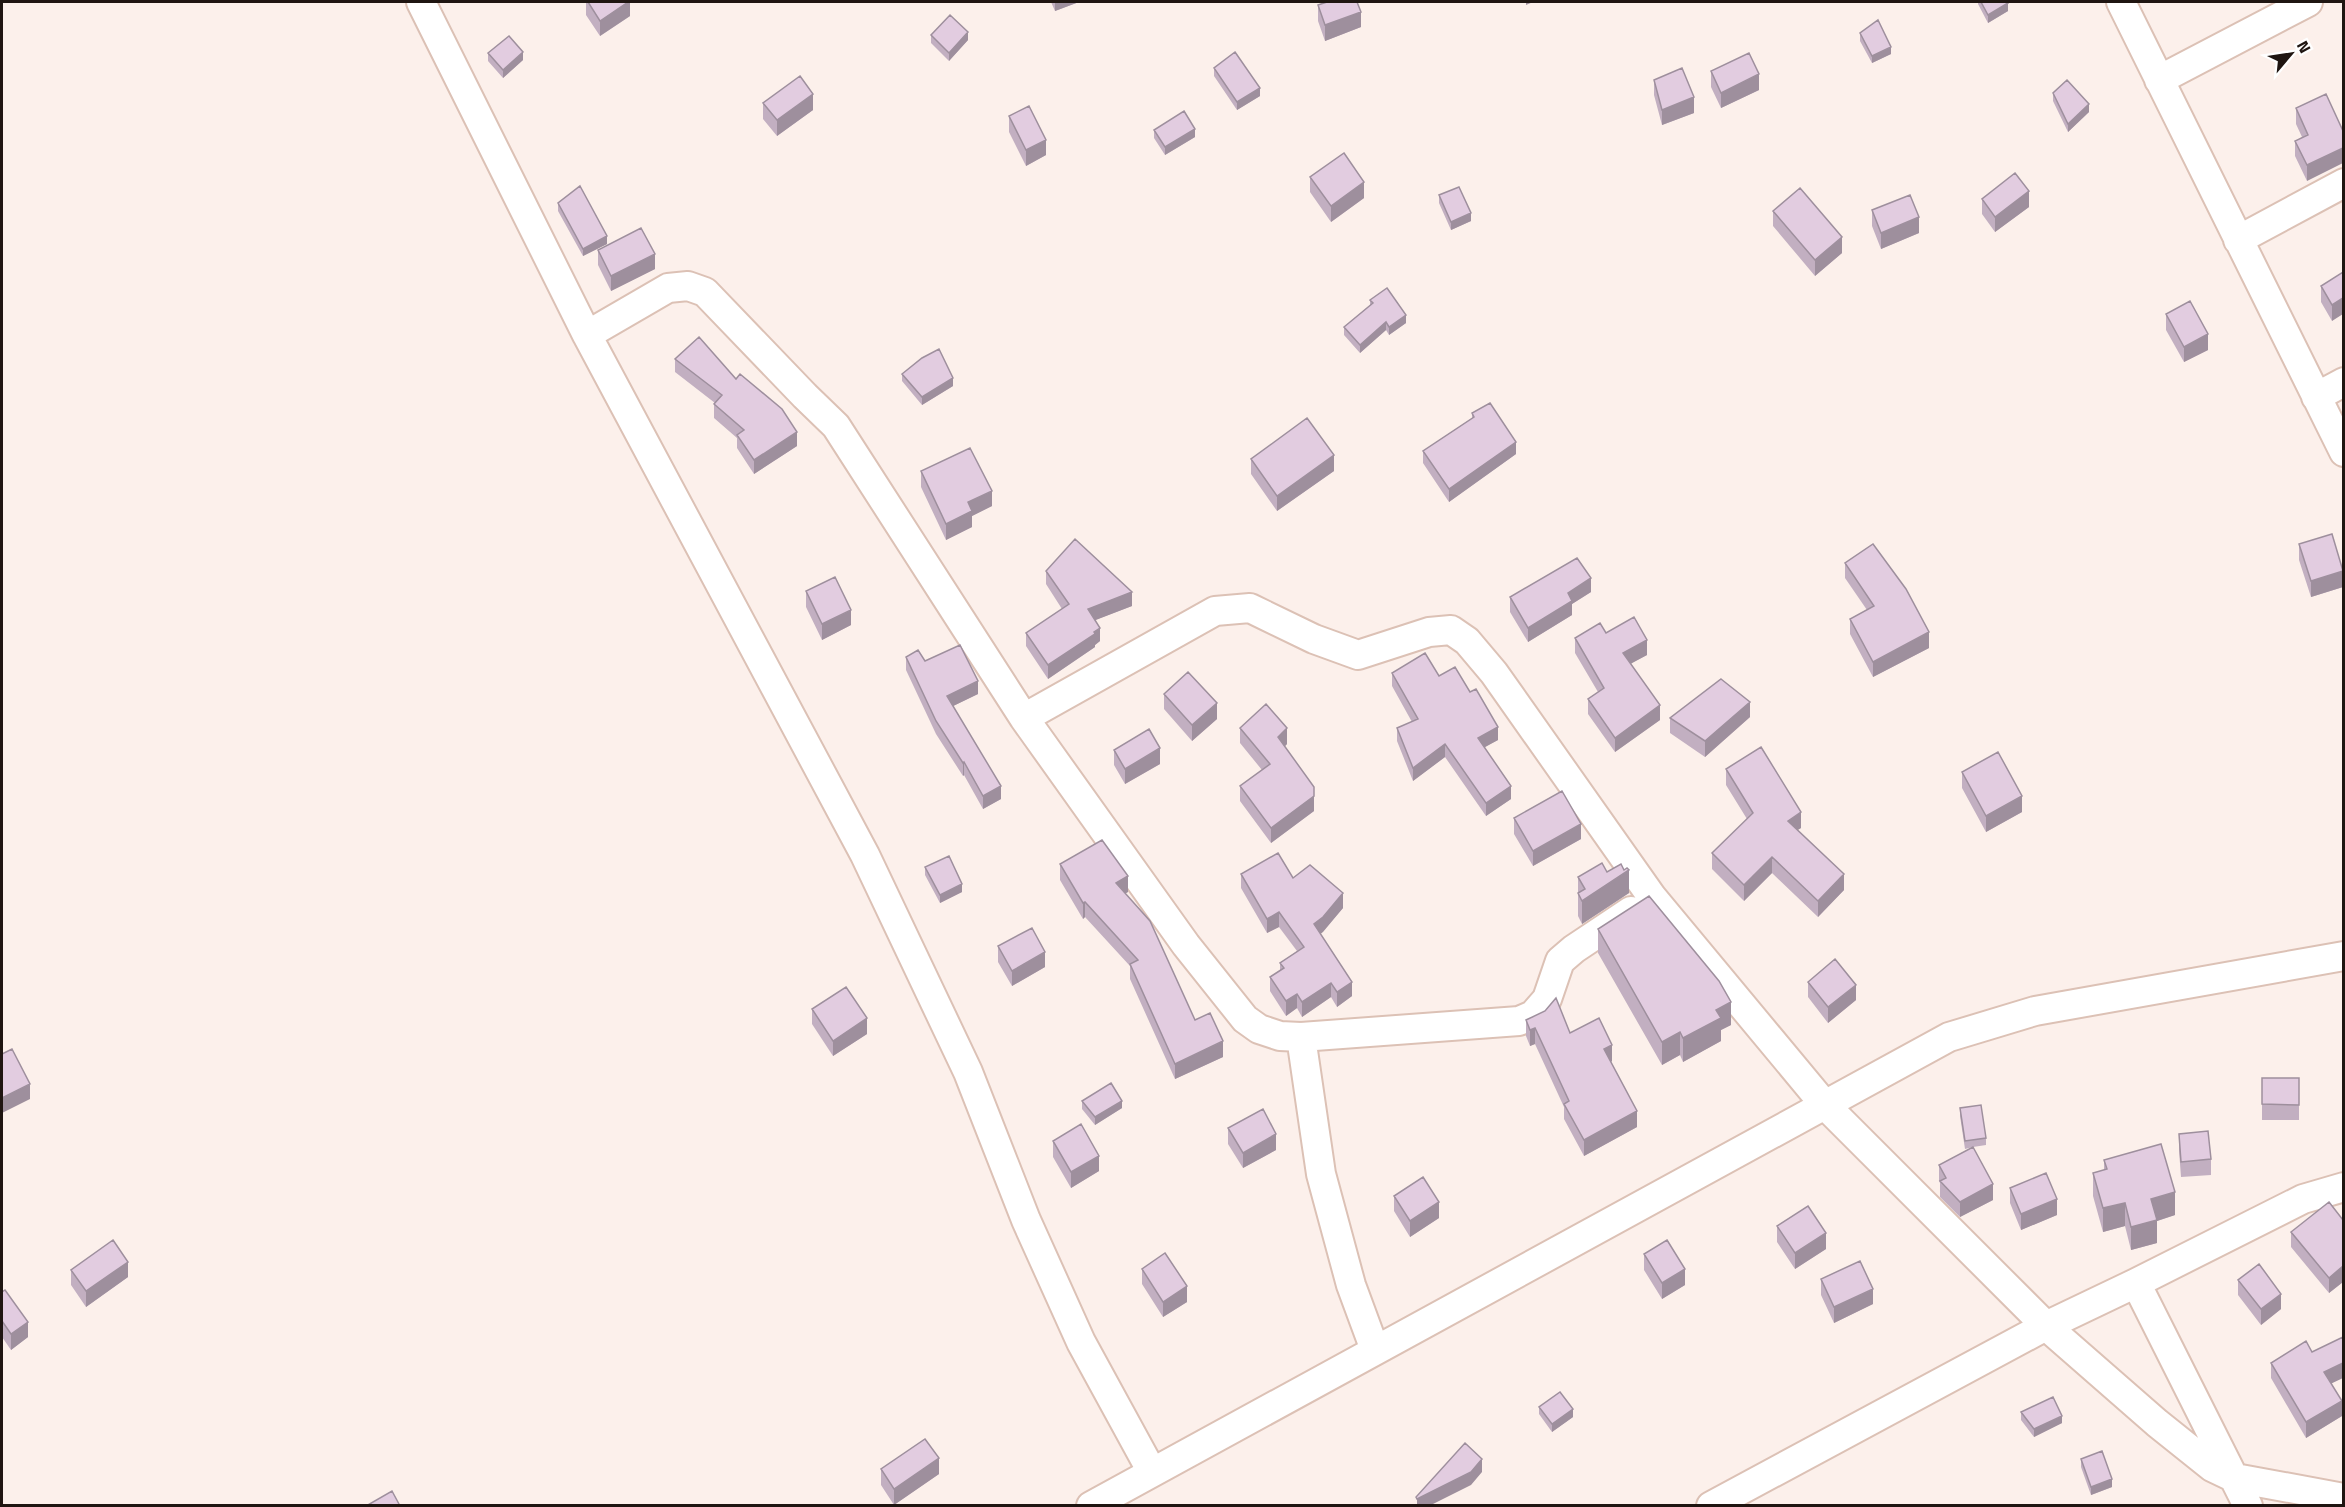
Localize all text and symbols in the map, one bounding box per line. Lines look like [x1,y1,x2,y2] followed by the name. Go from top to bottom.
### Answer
[2261,24,2321,84] north arrow
[2291,36,2317,57] text: N

